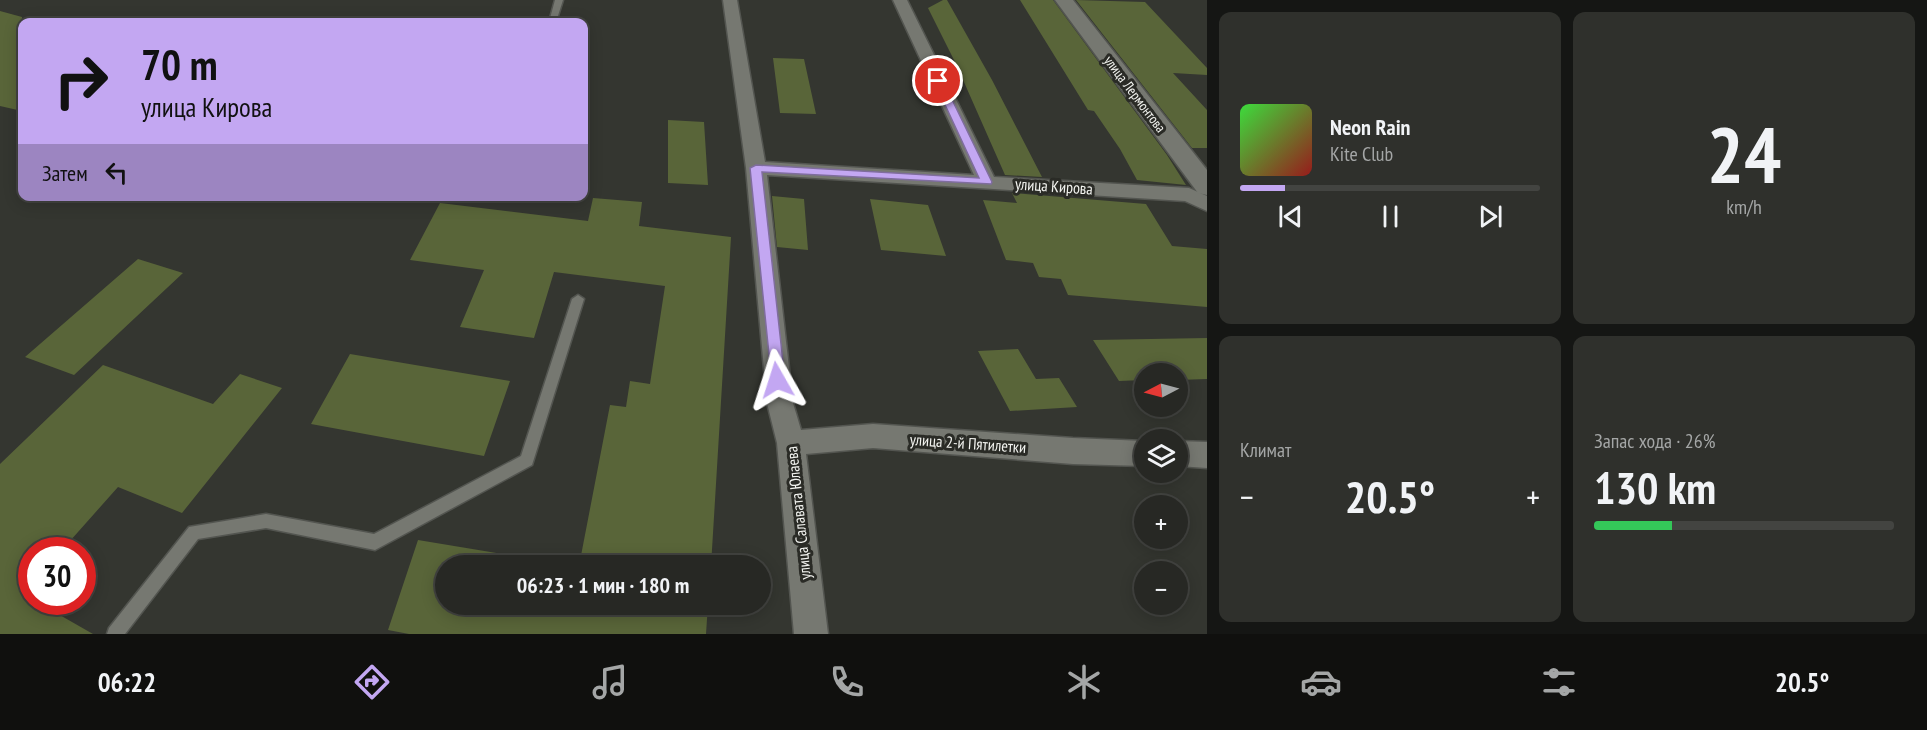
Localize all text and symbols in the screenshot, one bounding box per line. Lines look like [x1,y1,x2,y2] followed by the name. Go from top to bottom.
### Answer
[141,37,218,92] text: 70 m
[42,42,120,120] icon: right
[1100,52,1170,136] street label: улица Лермонтова
[912,55,963,106] pin
[921,64,954,97] icon: arrive
[141,90,272,124] text: улица Кирова
[1707,104,1781,205] text: 24
[1330,113,1410,141] text: Neon Rain
[1330,141,1393,167] text: Kite Club
[100,156,133,189] icon: left
[42,159,88,187] text: Затем
[1014,173,1094,199] street label: улица Кирова
[1726,194,1762,220] text: km/h
[1274,200,1307,233] icon: previous
[1374,200,1407,233] icon: pause
[1474,200,1507,233] icon: next
[745,348,809,412] position arrow
[1134,363,1188,417] north arrow
[1134,363,1188,615] map controls
[1594,428,1715,454] text: Запас хода · 26%
[909,429,1027,457] street label: улица 2-й Пятилетки
[1134,429,1188,483] button: layers
[1240,437,1291,463] text: Климат
[781,445,815,581] street label: улица Салавата Юлаева
[1594,458,1716,516] text: 130 km
[1345,467,1435,525] text: 20.5°
[1240,475,1254,518] text: −
[1526,475,1540,518] text: +
[1134,495,1188,549] button: +
[18,537,96,615] speed limit sign: 30
[1134,561,1188,615] button: −
[517,571,689,599] text: 06:23 · 1 мин · 180 m
[351,661,393,703] icon: directions
[589,661,631,703] icon: music
[826,661,868,703] icon: phone
[1063,661,1105,703] icon: climate
[1300,661,1342,703] icon: car
[1538,661,1580,703] icon: filters
[98,665,156,699] text: 06:22
[1775,665,1829,699] text: 20.5°

